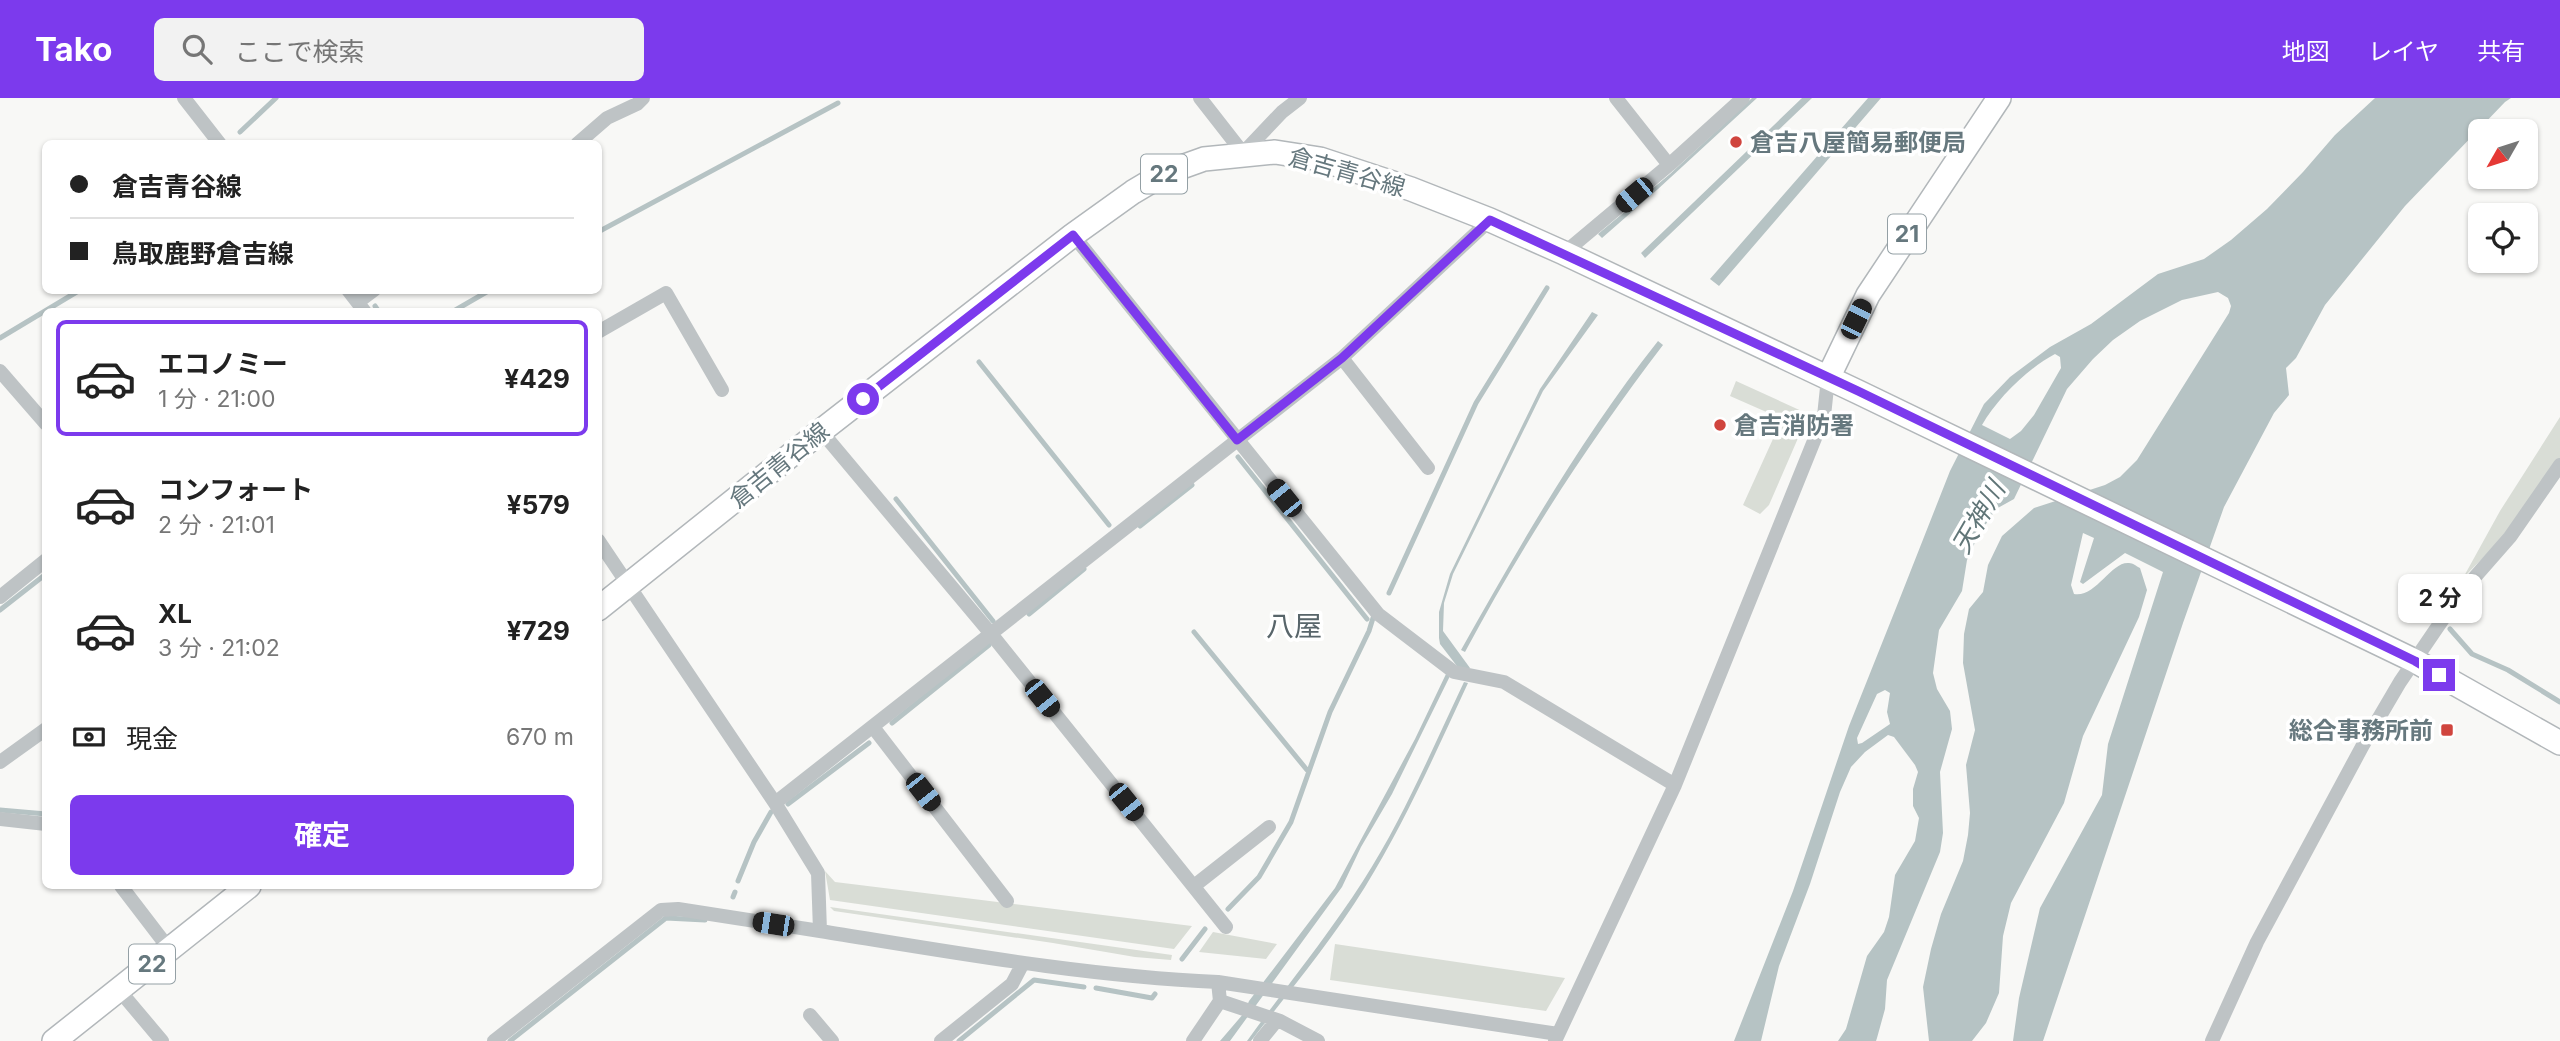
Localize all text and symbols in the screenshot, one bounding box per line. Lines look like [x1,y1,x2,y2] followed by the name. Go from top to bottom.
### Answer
[154,18,644,81] search box
[35,29,112,69] text: Tako
[178,30,216,68] icon: search
[234,36,364,67] text: ここで検索
[2282,37,2330,66] text: 地図
[2368,37,2439,66] text: レイヤ
[2477,37,2525,66] text: 共有
[2468,119,2538,189] north arrow
[2468,119,2538,273] map controls
[1750,128,1966,157] place label: 倉吉八屋簡易郵便局
[1728,134,1744,150] marker: 倉吉八屋簡易郵便局
[1285,142,1409,202] street label: 倉吉青谷線
[1141,155,1187,194] road number: 22
[112,171,242,202] text: 倉吉青谷線
[1612,173,1657,217] car
[2468,203,2538,273] button: locate
[1888,214,1926,253] road number: 21
[112,238,294,269] text: 鳥取鹿野倉吉線
[1838,296,1875,342] car
[74,347,137,410] icon: car
[158,348,288,379] text: エコノミー
[504,363,570,394] text: ¥429
[847,383,879,415] route start
[158,385,275,413] text: 1 分 · 21:00
[1734,411,1854,440] place label: 倉吉消防署
[723,416,835,514] street label: 倉吉青谷線
[1712,417,1728,433] marker: 倉吉消防署
[74,473,137,536] icon: car
[1945,473,2012,559] water label: 天神川
[158,474,313,505] text: コンフォート
[1263,475,1306,521] car
[507,489,570,520] text: ¥579
[158,511,275,539] text: 2 分 · 21:01
[2397,574,2481,622] callout: 2 分
[2419,584,2461,612] text: 2 分
[158,598,192,629] text: XL
[74,599,137,662] icon: car
[1266,609,1322,643] district label: 八屋
[507,615,570,646] text: ¥729
[158,634,280,662] text: 3 分 · 21:02
[2423,659,2455,691] route end
[1021,675,1064,721] car
[2289,716,2433,745] place label: 総合事務所前
[70,718,108,756] icon: cash
[2439,722,2455,738] marker: 総合事務所前
[126,723,178,754] text: 現金
[506,723,574,751] text: 670 m
[902,769,945,815] car
[1105,779,1148,825] car
[70,795,574,875] button: 確定
[751,910,796,938] car
[129,944,175,984] road number: 22

